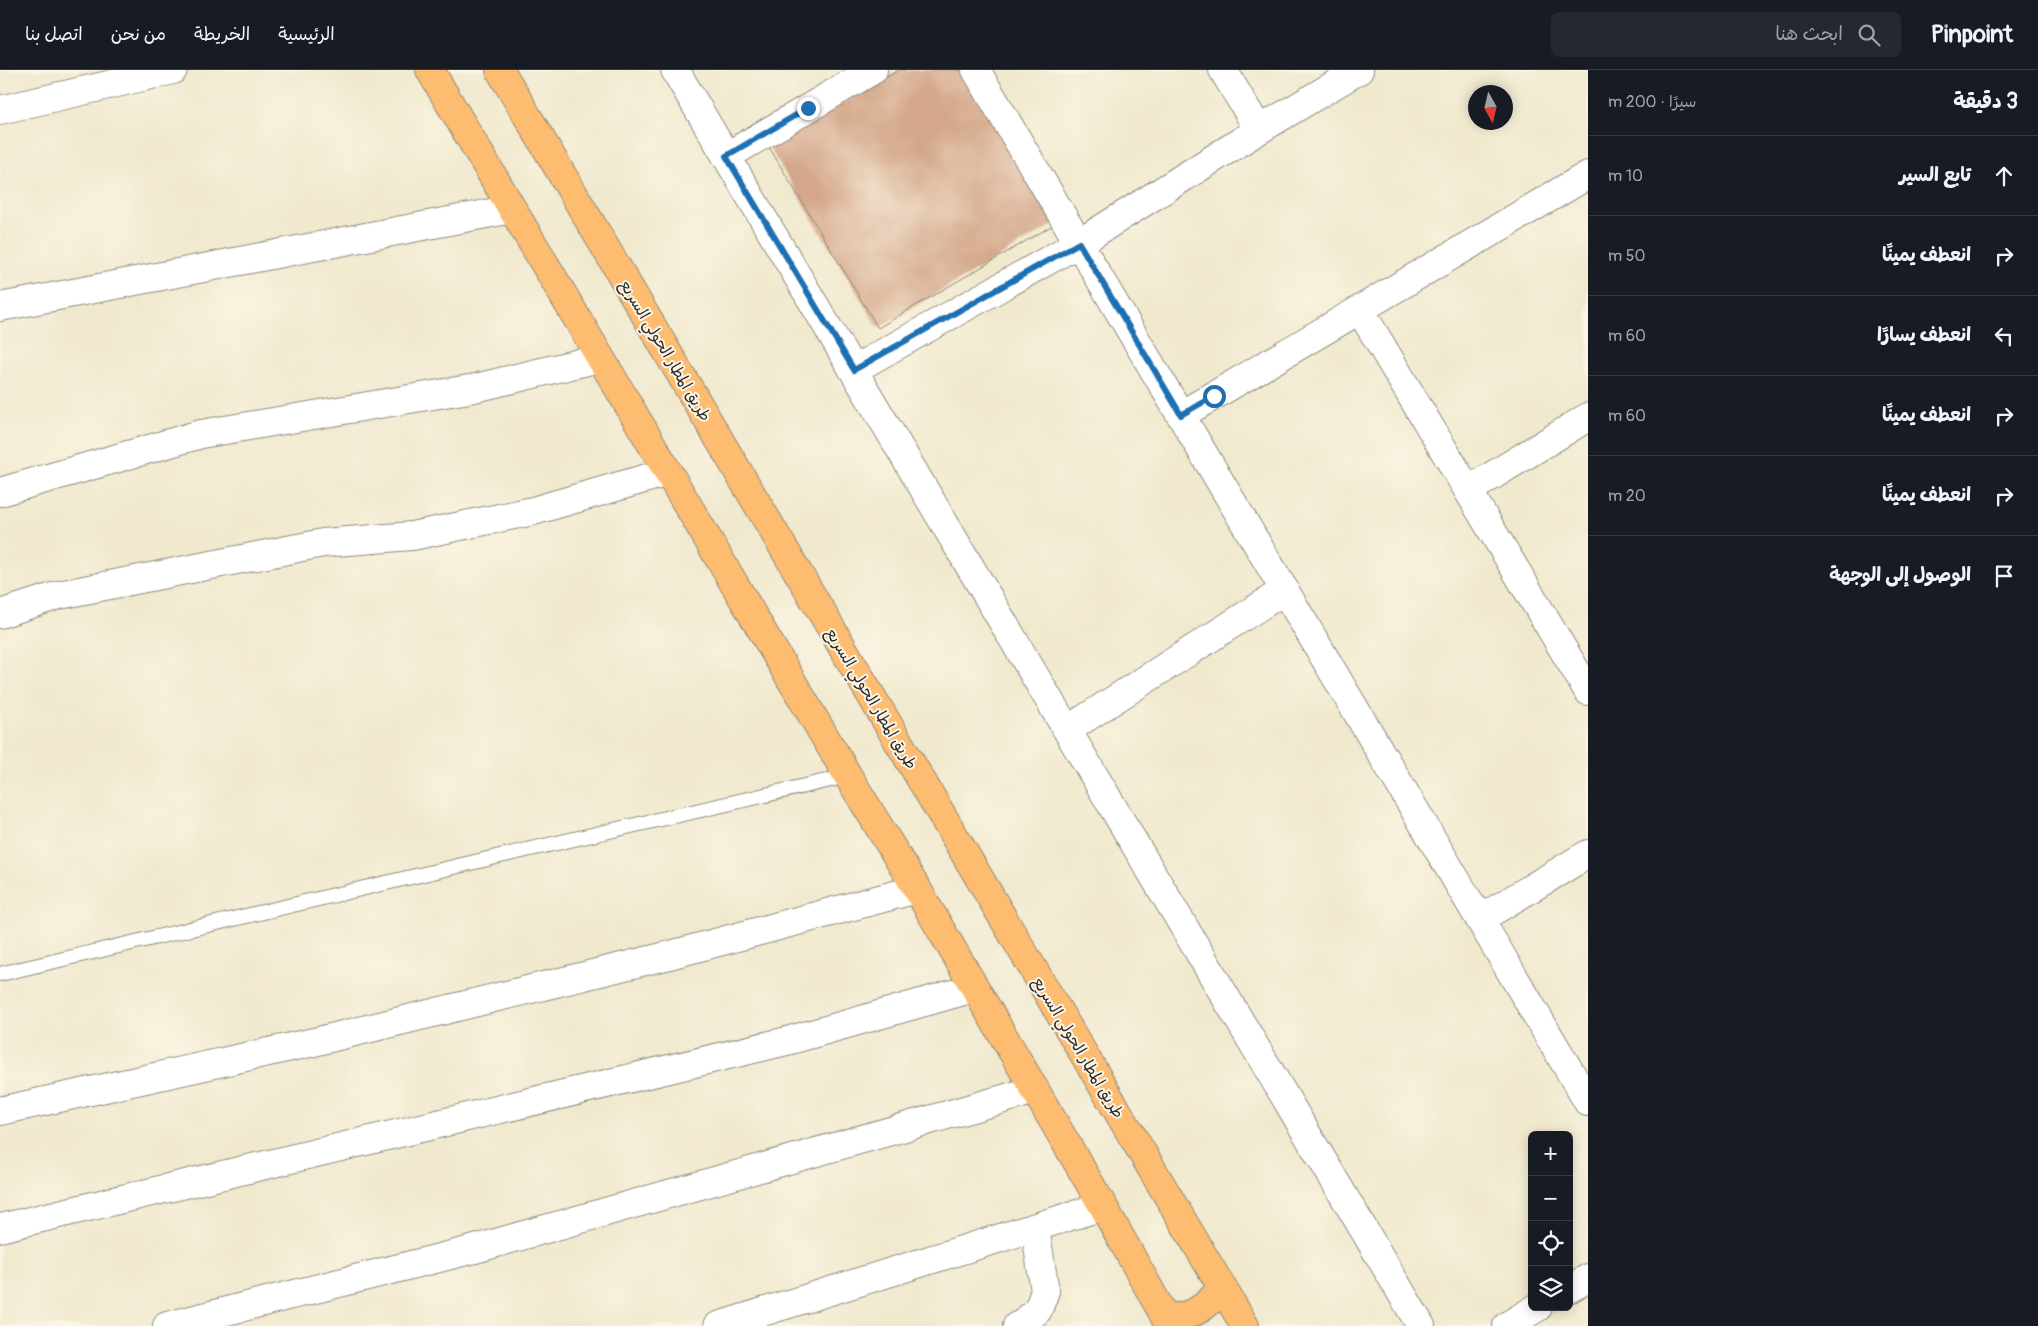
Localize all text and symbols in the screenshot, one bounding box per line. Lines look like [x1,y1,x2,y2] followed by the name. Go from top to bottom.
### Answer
[1551,12,1901,57] search box
[1931,20,2013,49] text: Pinpoint
[1855,21,1883,49] icon: search
[1775,22,1843,46] text: ابحث هنا
[25,23,83,46] text: اتصل بنا
[111,23,166,46] text: من نحن
[194,23,250,46] text: الخريطة
[278,23,335,46] text: الرئيسية
[1468,85,1513,130] north arrow
[1953,88,2018,115] text: 3 دقيقة
[1608,92,1696,112] text: سيرًا · 200 m
[797,97,820,120] route end
[1990,162,2018,190] icon: ahead
[1899,163,1971,187] text: تابع السير
[1608,166,1643,186] text: 10 m
[1990,242,2018,270] icon: right
[1882,243,1971,267] text: انعطف يمينًا
[1608,246,1645,266] text: 50 m
[611,276,715,427] street label: طريق المطار الحولي السريع
[1990,322,2018,350] icon: left
[1877,323,1971,347] text: انعطف يسارًا
[1608,326,1646,346] text: 60 m
[1203,385,1226,408] route start
[1990,402,2018,430] icon: right
[1882,403,1971,427] text: انعطف يمينًا
[1608,406,1646,426] text: 60 m
[1990,482,2018,510] icon: right
[1882,483,1971,507] text: انعطف يمينًا
[1608,486,1646,506] text: 20 m
[1990,562,2018,590] icon: arrive
[1829,563,1971,587] text: الوصول إلى الوجهة
[817,624,921,775] street label: طريق المطار الحولي السريع
[1024,973,1128,1124] street label: طريق المطار الحولي السريع
[1528,1131,1573,1311] map controls
[1528,1131,1573,1176] button: +
[1528,1176,1573,1221] button: −
[1528,1221,1573,1266] button: locate
[1528,1266,1573,1311] button: layers

